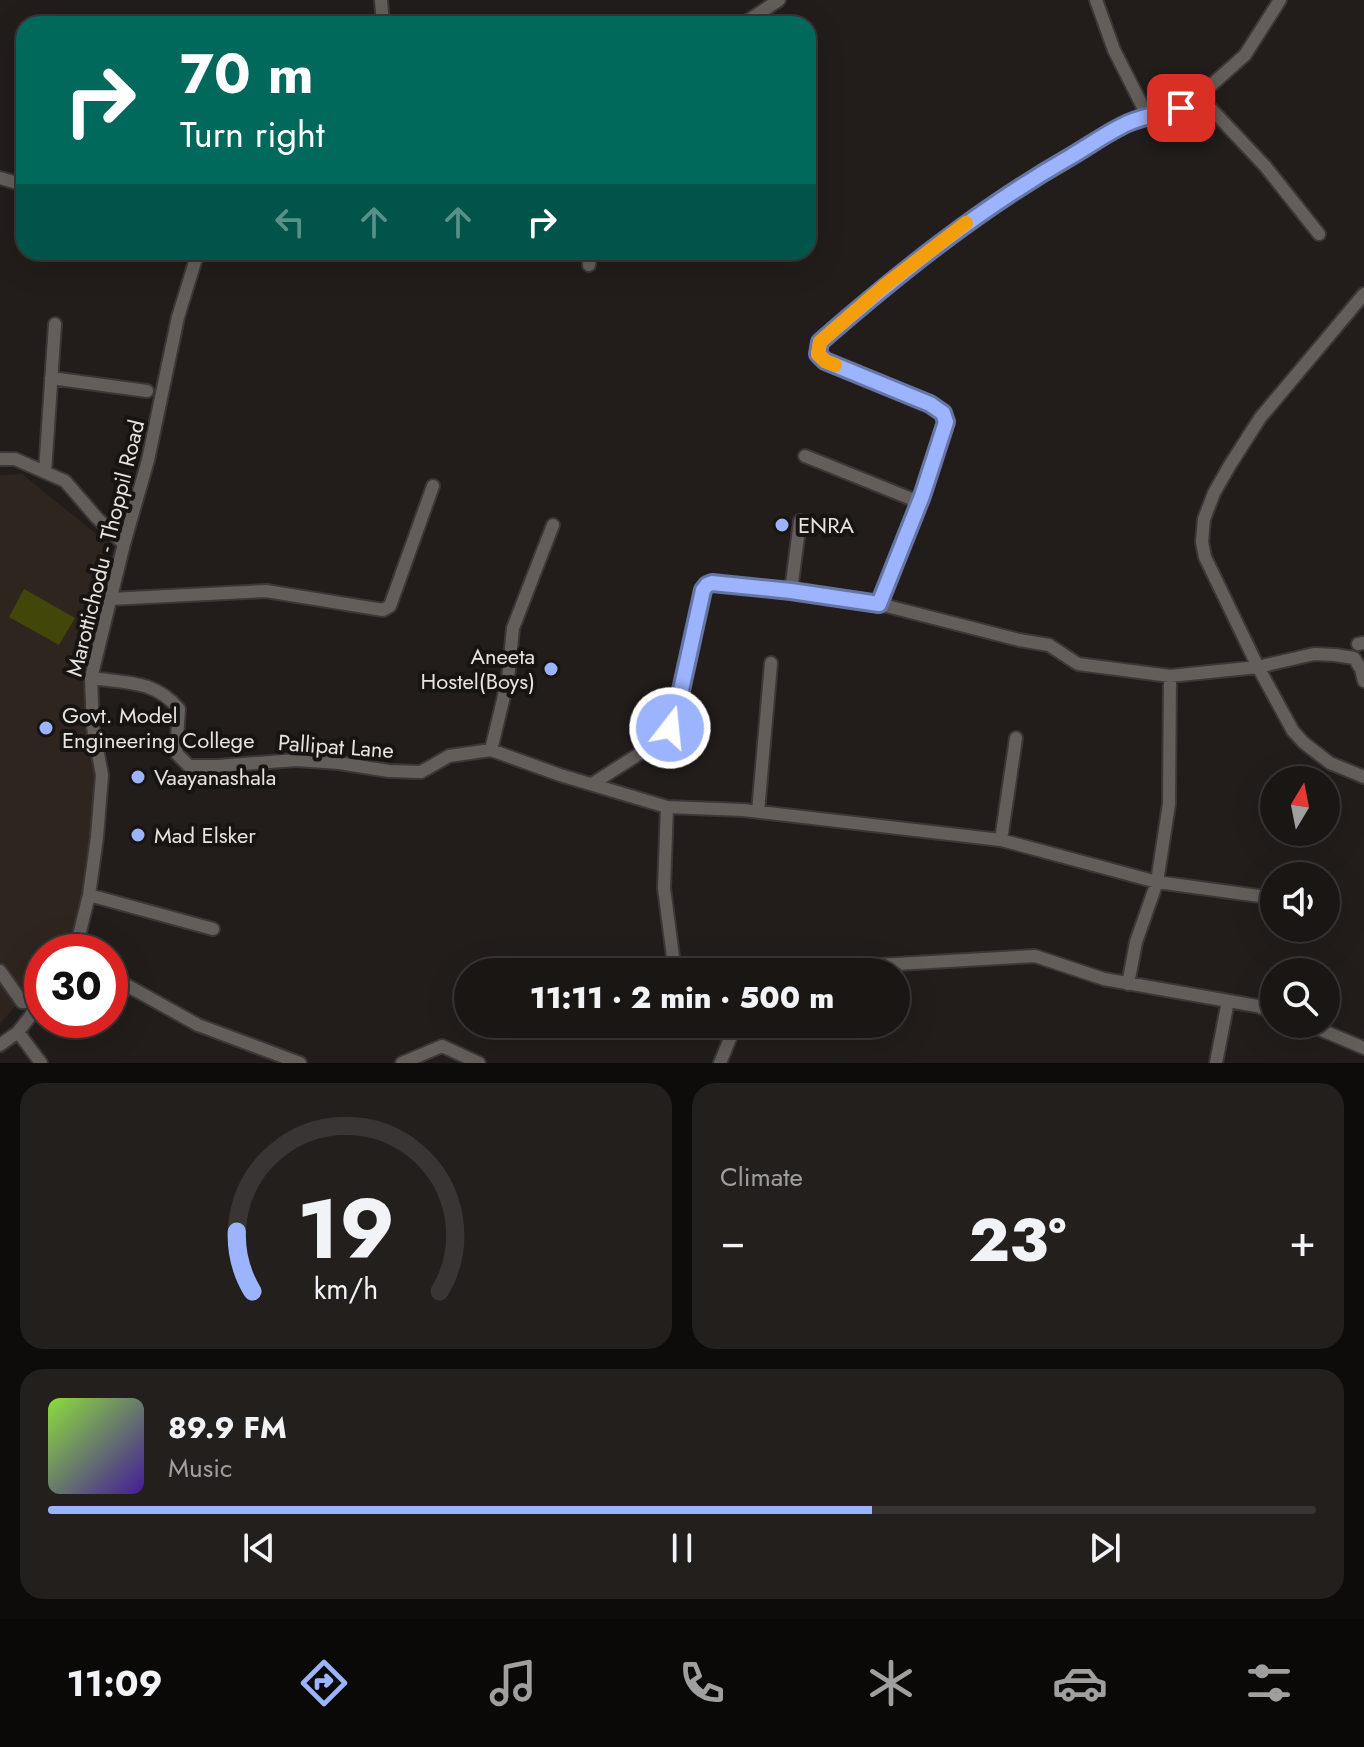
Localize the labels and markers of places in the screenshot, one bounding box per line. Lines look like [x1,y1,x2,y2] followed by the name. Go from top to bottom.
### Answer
[1147,74,1215,142] pin
[798,509,854,541] place label: ENRA
[773,516,791,534] marker: ENRA
[421,640,535,697] place label: Aneeta Hostel(Boys)
[542,660,560,678] marker: Aneeta Hostel(Boys)
[62,699,254,756] place label: Govt. Model Engineering College
[37,719,55,737] marker: Govt. Model Engineering College
[154,761,276,793] place label: Vaayanashala
[129,768,147,786] marker: Vaayanashala
[154,819,256,851] place label: Mad Elsker
[129,826,147,844] marker: Mad Elsker

